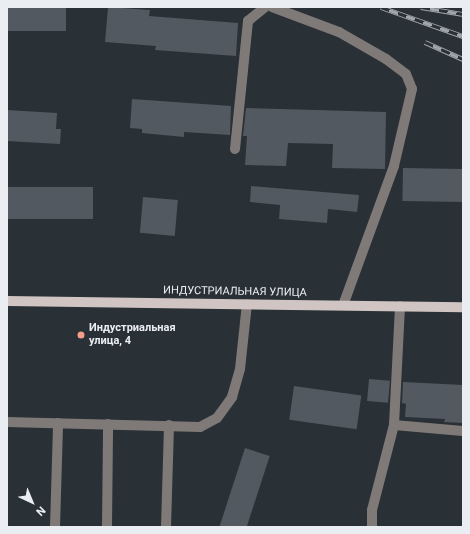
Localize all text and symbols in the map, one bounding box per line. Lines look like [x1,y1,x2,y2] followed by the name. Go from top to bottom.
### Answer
[163,284,307,300] street label: ИНДУСТРИАЛЬНАЯ УЛИЦА
[89,322,176,348] place label: Индустриальная улица, 4
[76,330,86,340] marker: Индустриальная улица, 4
[12,482,52,522] north arrow
[33,504,48,518] text: N

